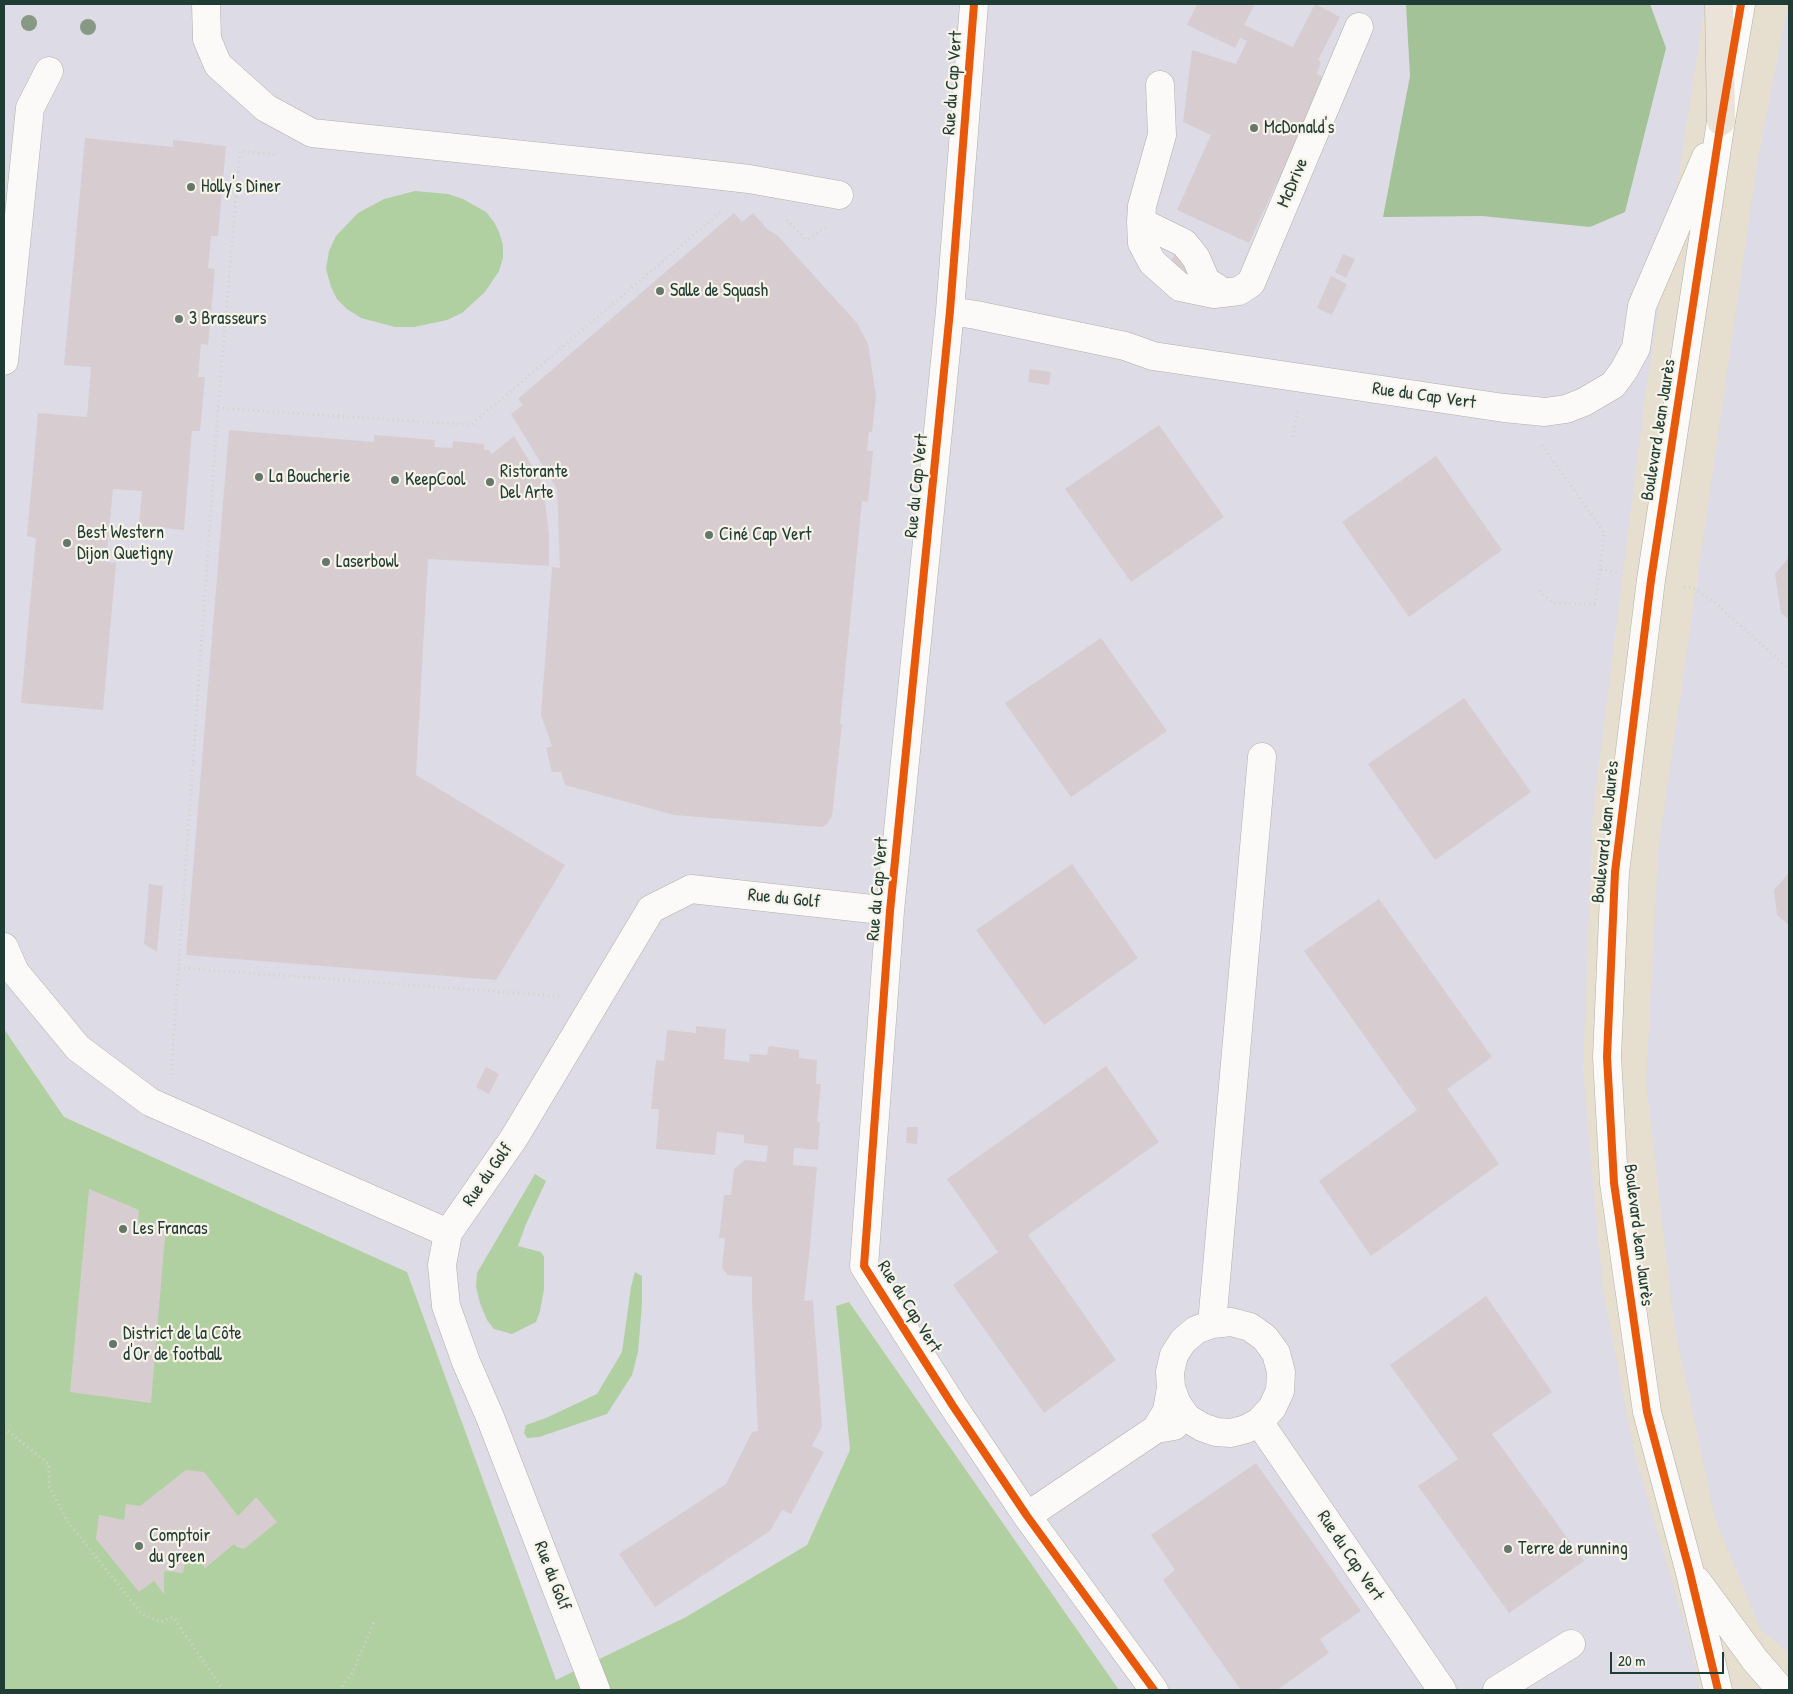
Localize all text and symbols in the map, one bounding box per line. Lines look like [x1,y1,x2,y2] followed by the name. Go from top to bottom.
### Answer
[939,30,967,136] street label: Rue du Cap Vert
[1264,117,1334,139] place label: McDonald's
[1248,122,1260,134] marker: McDonald's
[1273,155,1313,211] street label: McDrive
[201,176,281,198] place label: Holly's Diner
[185,181,197,193] marker: Holly's Diner
[670,280,768,302] place label: Salle de Squash
[654,285,666,297] marker: Salle de Squash
[189,308,266,330] place label: 3 Brasseurs
[173,313,185,325] marker: 3 Brasseurs
[1637,358,1681,502] street label: Boulevard Jean Jaurès
[1371,378,1477,414] street label: Rue du Cap Vert
[901,433,933,539] street label: Rue du Cap Vert
[500,461,568,504] place label: Ristorante Del Arte
[269,466,350,488] place label: La Boucherie
[405,469,466,491] place label: KeepCool
[253,471,265,483] marker: La Boucherie
[389,474,401,486] marker: KeepCool
[484,476,496,488] marker: Ristorante Del Arte
[77,522,173,564] place label: Best Western Dijon Quetigny
[719,524,812,546] place label: Ciné Cap Vert
[703,529,715,541] marker: Ciné Cap Vert
[61,537,73,549] marker: Best Western Dijon Quetigny
[336,551,399,573] place label: Laserbowl
[320,556,332,568] marker: Laserbowl
[1588,760,1624,904] street label: Boulevard Jean Jaurès
[863,836,893,942] street label: Rue du Cap Vert
[747,884,821,914] street label: Rue du Golf
[458,1139,518,1211] street label: Rue du Golf
[1619,1163,1657,1307] street label: Boulevard Jean Jaurès
[133,1218,208,1240] place label: Les Francas
[117,1223,129,1235] marker: Les Francas
[872,1257,946,1357] street label: Rue du Cap Vert
[123,1323,242,1366] place label: District de la Côte d'Or de football
[107,1338,119,1350] marker: District de la Côte d'Or de football
[1312,1507,1388,1605] street label: Rue du Cap Vert
[149,1525,210,1568] place label: Comptoir du green
[529,1538,575,1614] street label: Rue du Golf
[1518,1538,1628,1560] place label: Terre de running
[133,1540,145,1552] marker: Comptoir du green
[1502,1543,1514,1555] marker: Terre de running
[1613,1642,1727,1674] scale bar
[1618,1650,1645,1671] text: 20 m

